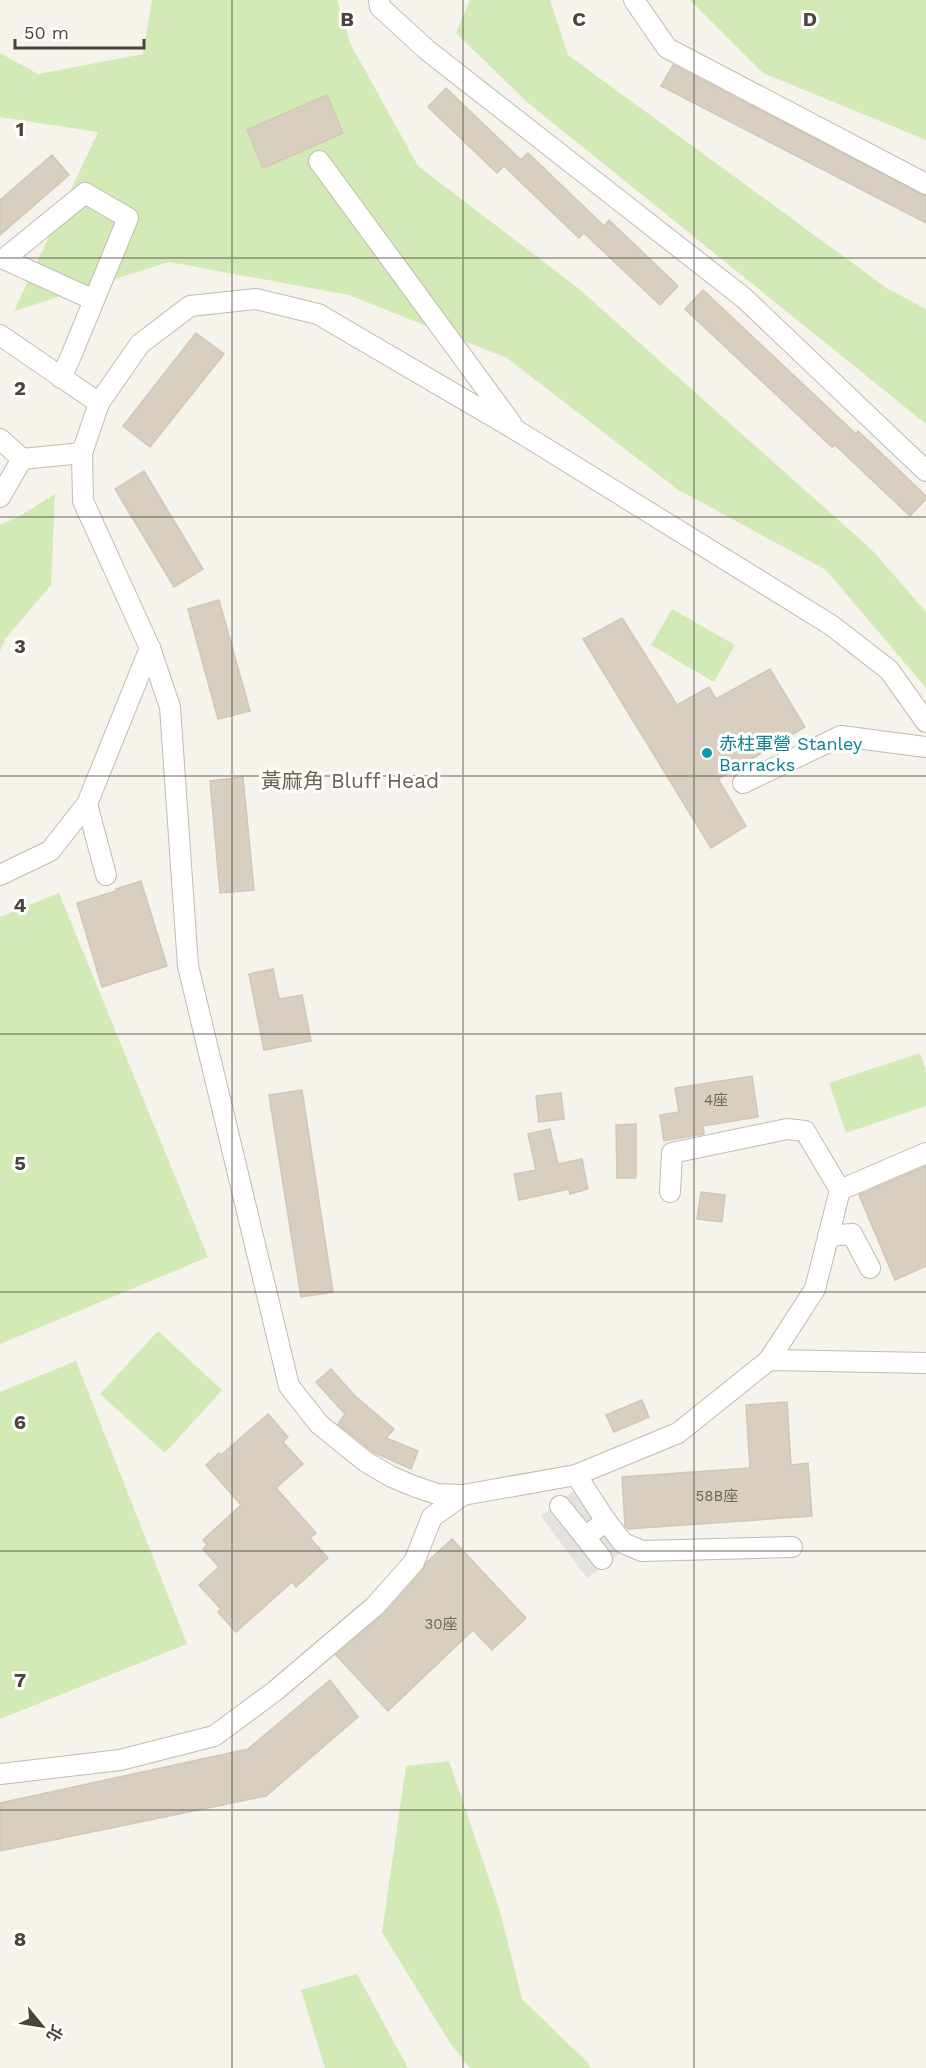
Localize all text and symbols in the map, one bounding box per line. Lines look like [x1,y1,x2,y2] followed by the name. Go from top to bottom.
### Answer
[340,7,354,31] text: B
[572,7,586,31] text: C
[803,7,817,31] text: D
[15,12,144,50] scale bar
[24,22,69,43] text: 50 m
[16,117,24,141] text: 1
[14,376,26,400] text: 2
[14,634,26,658] text: 3
[719,733,863,775] place label: 赤柱軍營 Stanley Barracks
[700,746,714,760] marker: 赤柱軍營 Stanley Barracks
[261,768,439,793] district label: 黃麻角 Bluff Head
[14,893,27,917] text: 4
[704,1091,728,1109] house number: 4座
[14,1151,26,1175] text: 5
[14,1410,26,1434] text: 6
[696,1487,738,1505] house number: 58B座
[424,1615,458,1633] house number: 30座
[14,1668,26,1692] text: 7
[14,1927,26,1951] text: 8
[12,1996,72,2056] north arrow
[42,2022,67,2045] text: 北

